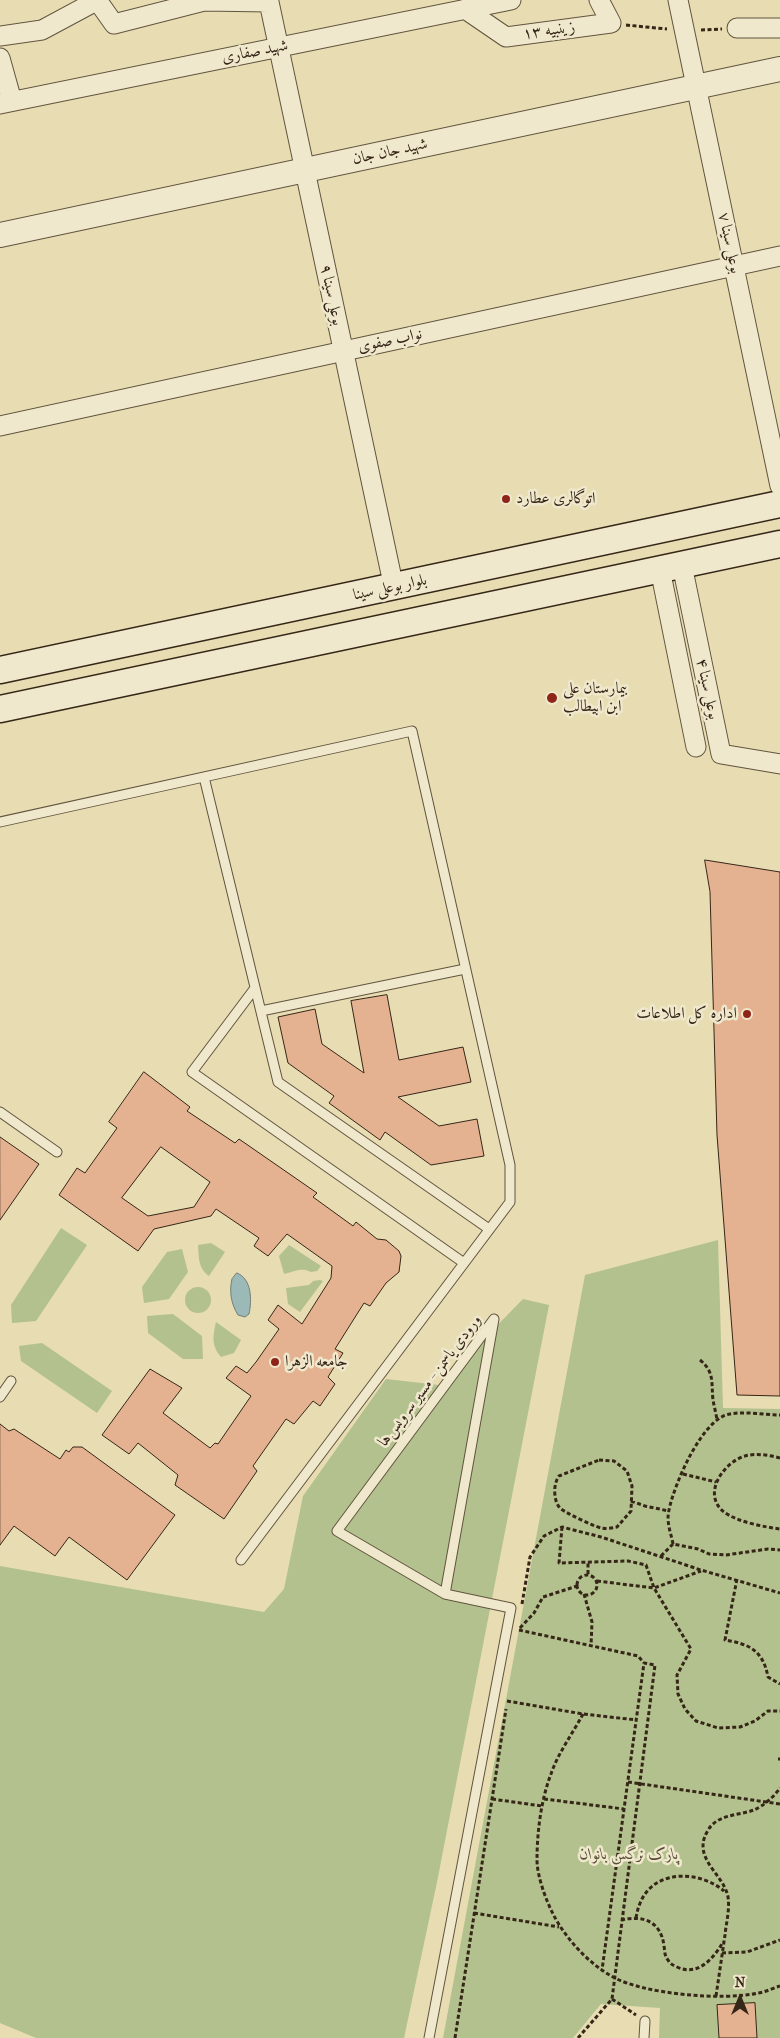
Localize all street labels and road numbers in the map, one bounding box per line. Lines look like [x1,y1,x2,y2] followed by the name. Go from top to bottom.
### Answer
[522,18,576,44] street label: زینبیه ۱۳
[220,36,290,68] street label: شهید صفاری
[351,135,429,169] street label: شهید جان جان
[713,211,745,275] street label: بوعلی سینا ۷
[315,263,347,327] street label: بوعلی سینا ۹
[356,325,424,357] street label: نواب صفوی
[351,571,429,605] street label: بلوار بوعلی سینا
[691,657,723,721] street label: بوعلی سینا ۴
[374,1311,486,1451] street label: ورودی یاسمن - مسیر سرویس‌ها

